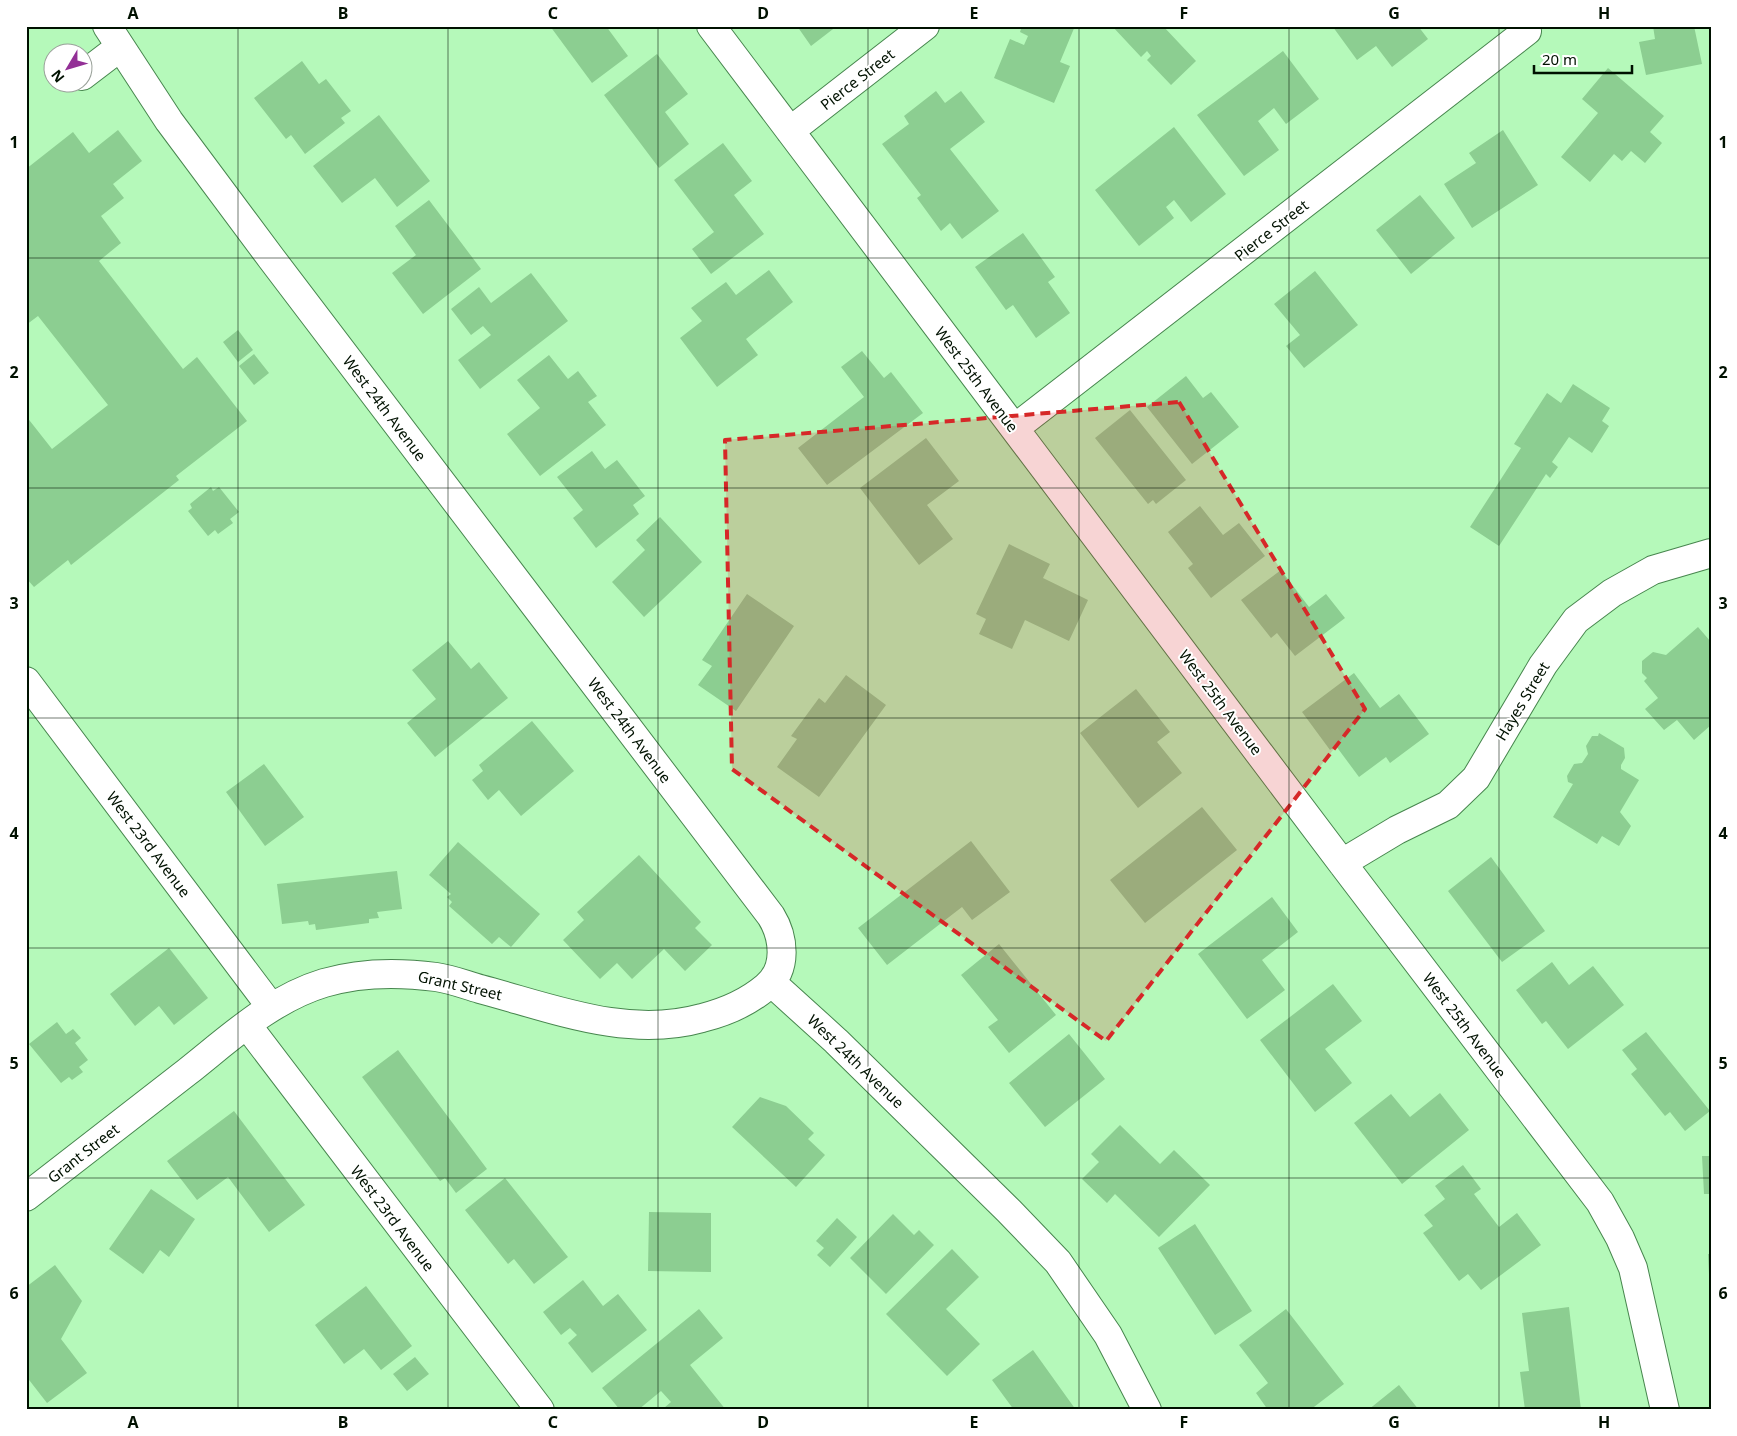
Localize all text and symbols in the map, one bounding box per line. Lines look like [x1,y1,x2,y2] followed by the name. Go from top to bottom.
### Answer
[127,2,139,24] text: A
[338,2,348,24] text: B
[548,2,558,24] text: C
[757,2,769,24] text: D
[970,2,979,24] text: E
[1180,2,1188,24] text: F
[1388,2,1400,24] text: G
[1598,2,1610,24] text: H
[42,42,92,92] north arrow
[1534,42,1632,74] scale bar
[816,43,899,114] street label: Pierce Street
[1542,49,1577,69] text: 20 m
[46,66,68,87] text: N
[9,131,19,153] text: 1
[1718,131,1728,153] text: 1
[1230,194,1313,265] street label: Pierce Street
[931,322,1023,436] street label: West 25th Avenue
[339,351,431,465] street label: West 24th Avenue
[9,361,19,383] text: 2
[1718,361,1728,383] text: 2
[9,592,19,614] text: 3
[1718,592,1728,614] text: 3
[1175,645,1267,759] street label: West 25th Avenue
[1491,657,1554,744] street label: Hayes Street
[584,673,676,787] street label: West 24th Avenue
[103,787,195,901] street label: West 23rd Avenue
[9,822,19,844] text: 4
[1718,822,1728,844] text: 4
[416,966,505,1005] street label: Grant Street
[1419,968,1511,1082] street label: West 25th Avenue
[803,1010,909,1112] street label: West 24th Avenue
[9,1052,19,1074] text: 5
[1718,1052,1728,1074] text: 5
[43,1118,123,1187] street label: Grant Street
[347,1161,439,1275] street label: West 23rd Avenue
[9,1282,19,1304] text: 6
[1718,1282,1728,1304] text: 6
[127,1411,139,1433] text: A
[338,1411,348,1433] text: B
[548,1411,558,1433] text: C
[757,1411,769,1433] text: D
[970,1411,979,1433] text: E
[1180,1411,1188,1433] text: F
[1388,1411,1400,1433] text: G
[1598,1411,1610,1433] text: H

